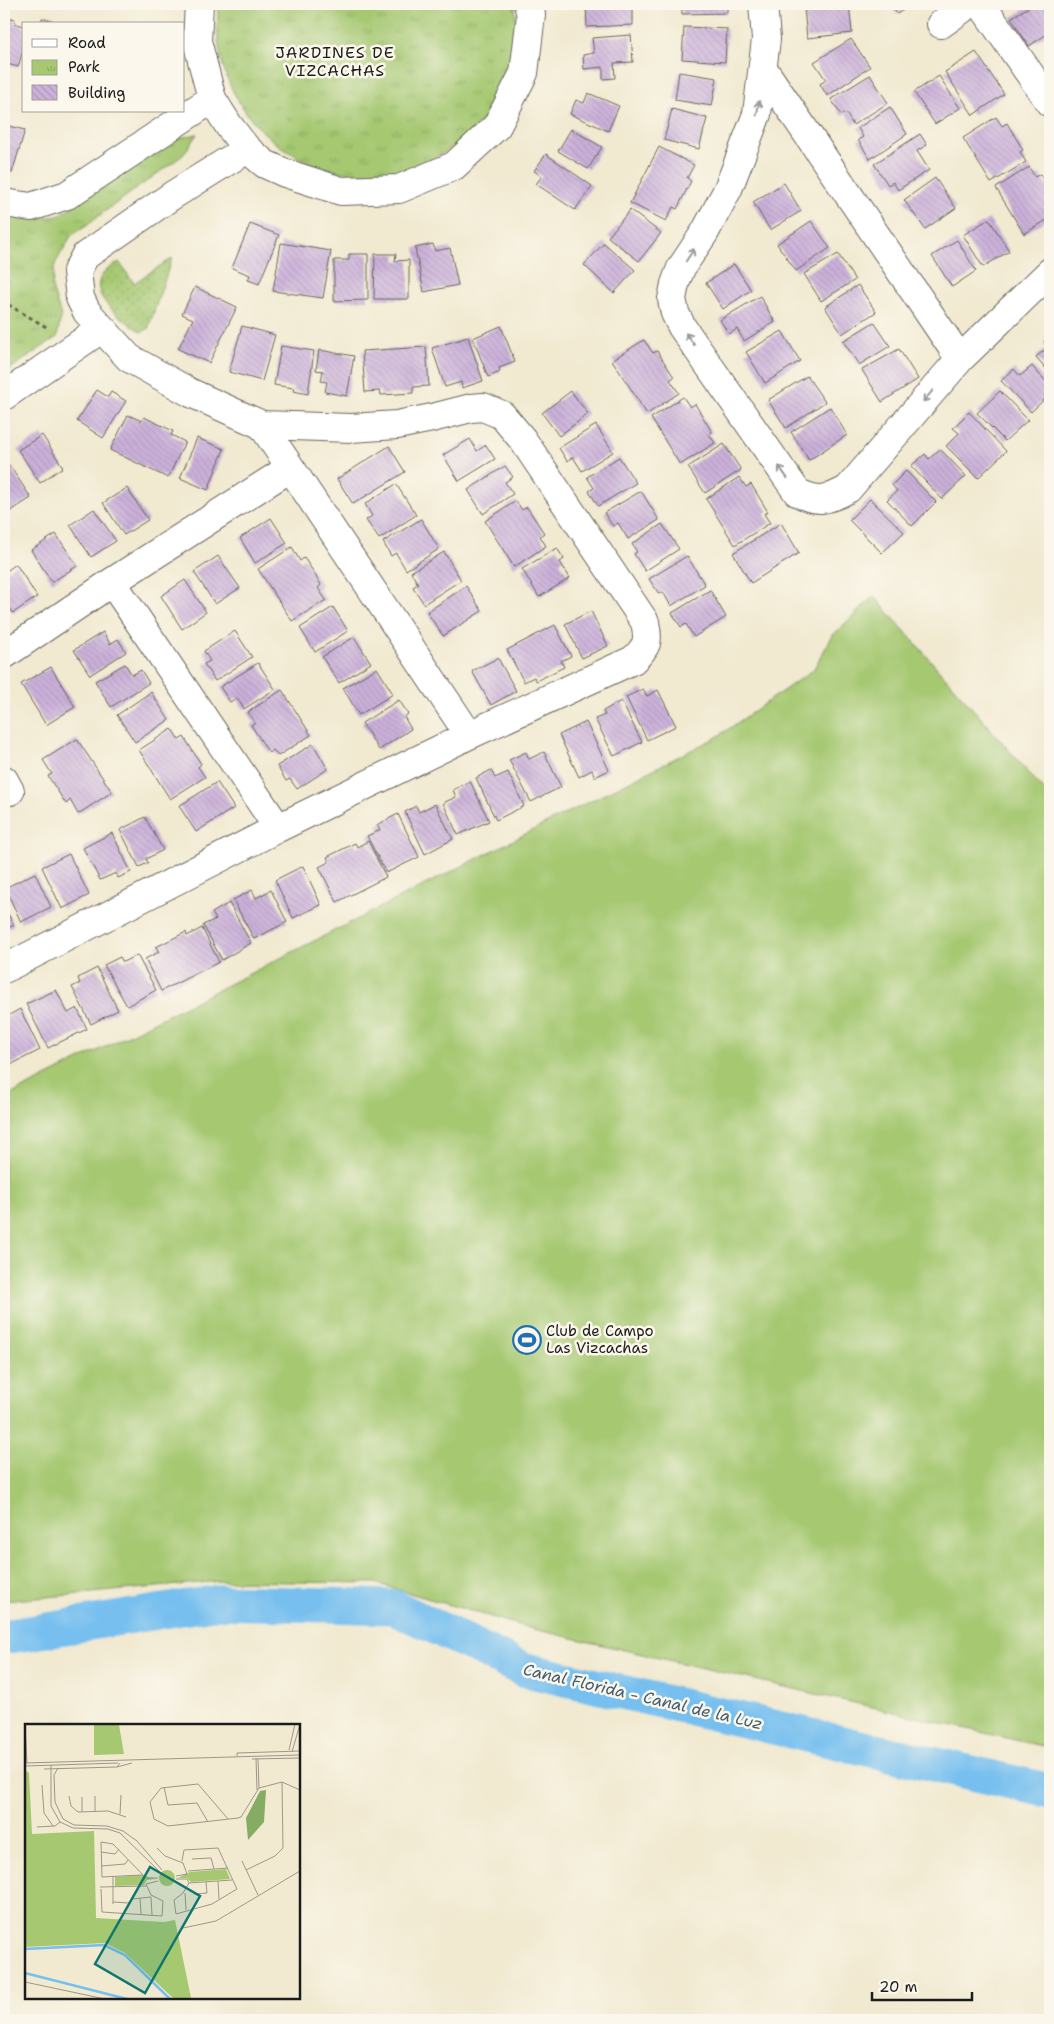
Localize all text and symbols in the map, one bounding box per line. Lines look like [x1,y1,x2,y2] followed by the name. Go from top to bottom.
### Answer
[22,22,185,112] legend
[68,33,106,53] text: Road
[275,42,395,81] district label: JARDINES DE VIZCACHAS
[68,57,100,77] text: Park
[68,83,125,103] text: Building
[753,100,763,116] one-way arrow
[685,248,695,262] one-way arrow
[685,332,695,346] one-way arrow
[923,389,934,402] one-way arrow
[778,465,788,479] one-way arrow
[546,1321,654,1358] place label: Club de Campo Las Vizcachas
[512,1325,542,1355] sports icon: Club de Campo Las Vizcachas
[521,1659,765,1734] water label: Canal Florida - Canal de la Luz
[25,1724,300,1999] inset map
[872,1969,972,2001] scale bar
[879,1977,918,1997] text: 20 m

